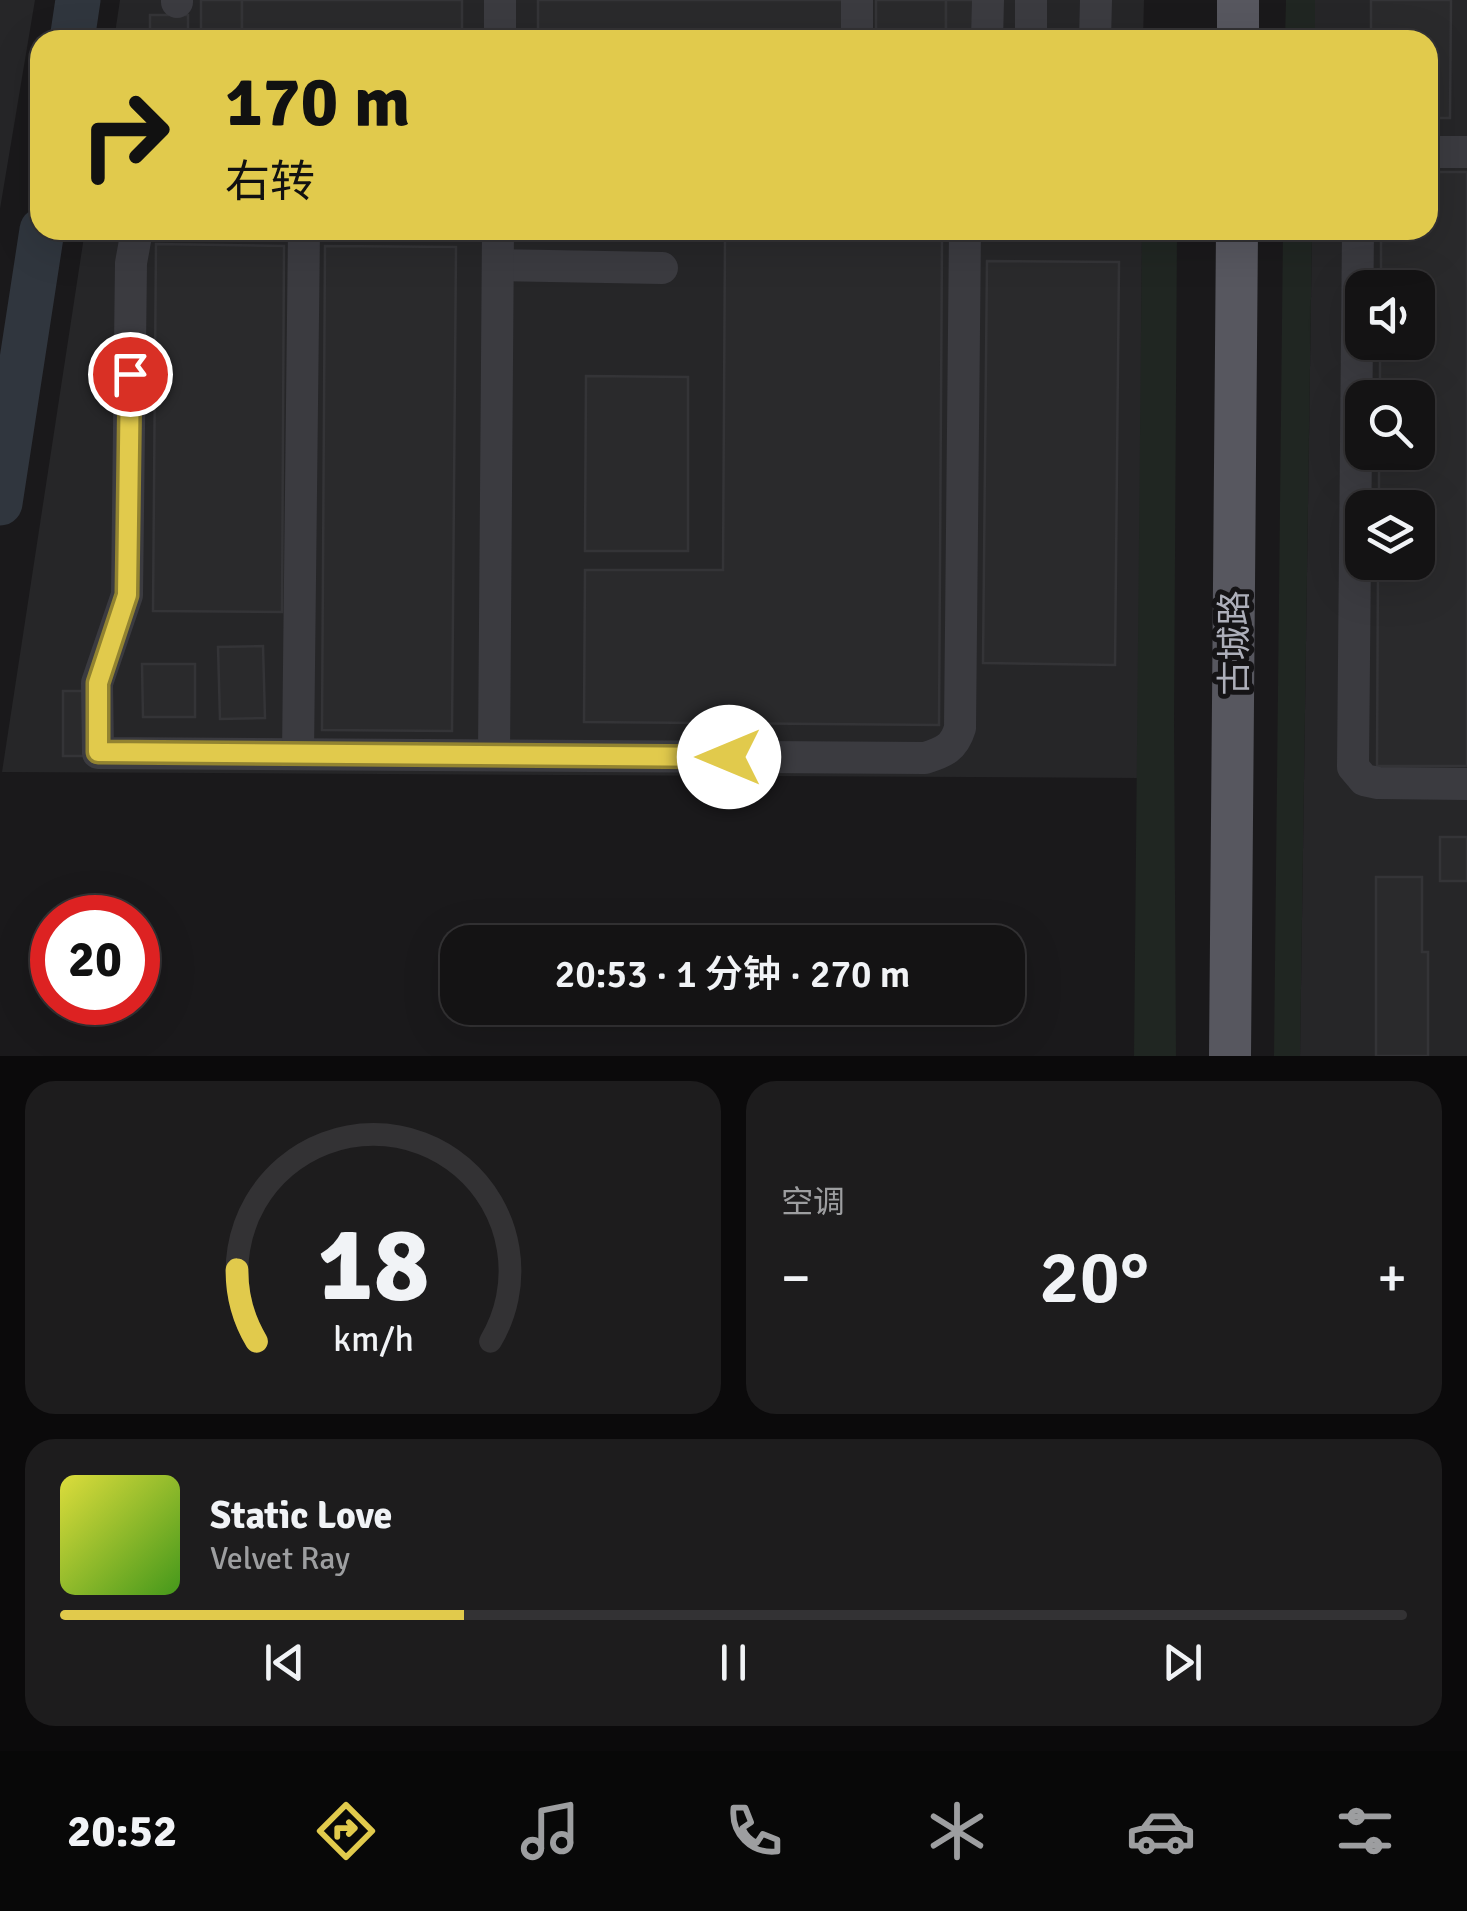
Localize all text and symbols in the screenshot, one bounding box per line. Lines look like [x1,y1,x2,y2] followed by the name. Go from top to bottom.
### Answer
[225,59,410,145] text: 170 m
[60,70,190,200] icon: right
[225,155,315,210] text: 右转
[1345,270,1435,580] map controls
[1345,270,1435,360] button: sound
[88,332,173,417] pin
[103,347,158,402] icon: arrive
[1345,380,1435,470] button: search
[1345,490,1435,580] button: layers
[1213,590,1256,696] street label: 古城路
[677,705,781,809] position arrow
[30,895,160,1025] speed limit sign: 20
[555,951,910,998] text: 20:53 · 1 分钟 · 270 m
[781,1183,845,1222] text: 空调
[317,1201,429,1329] text: 18
[1039,1231,1149,1324] text: 20°
[781,1244,811,1312] text: −
[1377,1244,1407,1312] text: +
[333,1317,413,1361] text: km/h
[210,1492,392,1539] text: Static Love
[210,1539,350,1578] text: Velvet Ray
[257,1635,312,1690] icon: previous
[706,1635,761,1690] icon: pause
[1155,1635,1210,1690] icon: next
[311,1796,381,1866] icon: directions
[515,1796,585,1866] icon: music
[719,1796,789,1866] icon: phone
[922,1796,992,1866] icon: climate
[1126,1796,1196,1866] icon: car
[1330,1796,1400,1866] icon: filters
[67,1804,177,1859] text: 20:52

